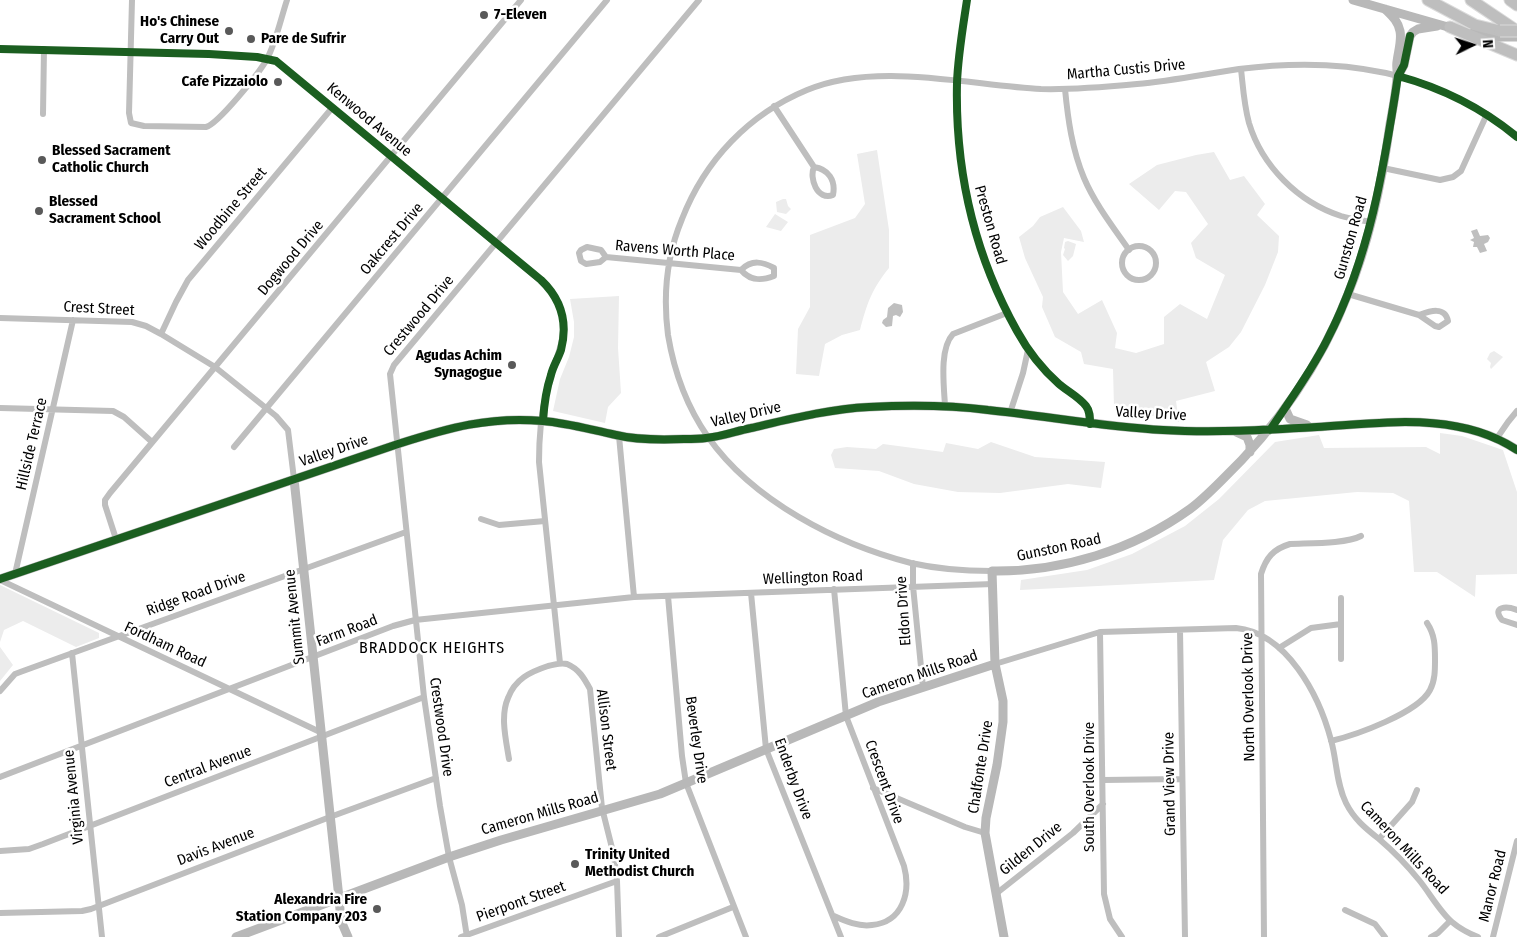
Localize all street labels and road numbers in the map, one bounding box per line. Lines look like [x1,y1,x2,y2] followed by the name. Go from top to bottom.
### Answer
[1066,56,1186,84] street label: Martha Custis Drive
[323,79,415,161] street label: Kenwood Avenue
[191,164,271,254] street label: Woodbine Street
[970,183,1010,267] street label: Preston Road
[1331,194,1371,282] street label: Gunston Road
[357,199,427,279] street label: Oakcrest Drive
[254,217,328,299] street label: Dogwood Drive
[614,237,736,265] street label: Ravens Worth Place
[380,272,458,360] street label: Crestwood Drive
[63,298,135,320] street label: Crest Street
[13,396,51,492] street label: Hillside Terrace
[709,398,783,432] street label: Valley Drive
[1115,403,1187,425] street label: Valley Drive
[297,431,371,471] street label: Valley Drive
[1015,530,1103,566] street label: Gunston Road
[763,567,863,589] street label: Wellington Road
[144,568,248,620] street label: Ridge Road Drive
[281,569,309,665] street label: Summit Avenue
[893,575,915,647] street label: Eldon Drive
[314,611,380,651] street label: Farm Road
[121,618,209,672] street label: Fordham Road
[1239,632,1259,762] street label: North Overlook Drive
[860,647,980,703] street label: Cameron Mills Road
[425,676,457,778] street label: Crestwood Drive
[592,688,620,772] street label: Allison Street
[681,695,711,785] street label: Beverley Drive
[965,719,997,815] street label: Chalfonte Drive
[1081,722,1099,852] street label: South Overlook Drive
[1160,732,1180,836] street label: Grand View Drive
[770,736,816,822] street label: Enderby Drive
[861,738,907,826] street label: Crescent Drive
[162,742,254,792] street label: Central Avenue
[60,749,88,845] street label: Virginia Avenue
[479,789,601,839] street label: Cameron Mills Road
[1356,798,1452,898] street label: Cameron Mills Road
[996,818,1066,880] street label: Gilden Drive
[175,824,257,870] street label: Davis Avenue
[1475,848,1511,924] street label: Manor Road
[474,878,568,926] street label: Pierpont Street

